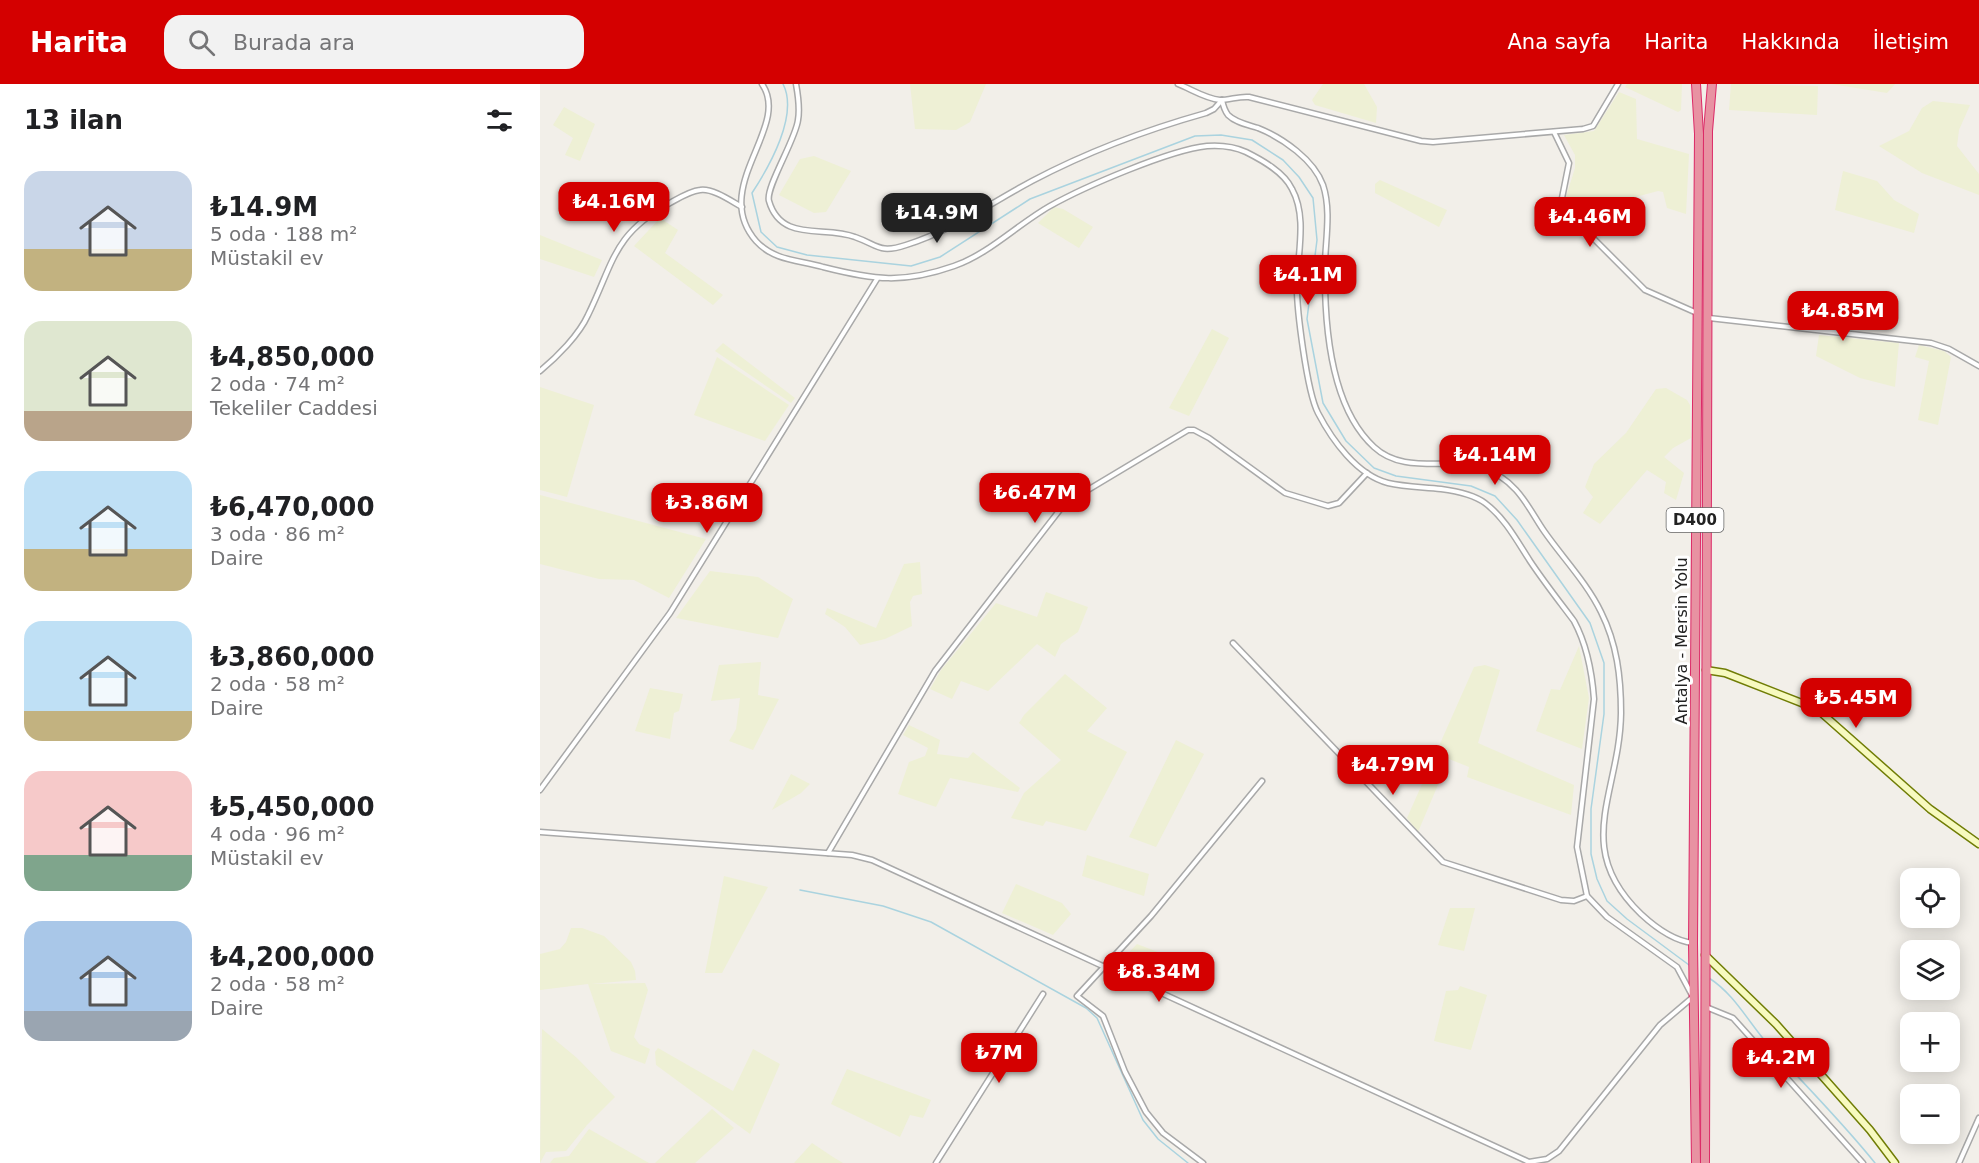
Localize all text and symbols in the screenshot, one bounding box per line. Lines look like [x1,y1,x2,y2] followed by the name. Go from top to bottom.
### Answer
[164,15,584,69] search box
[30,26,128,59] text: Harita
[185,26,218,59] icon: search
[233,30,355,55] text: Burada ara
[1507,30,1611,54] text: Ana sayfa
[1644,30,1708,54] text: Harita
[1741,30,1840,54] text: Hakkında
[1873,30,1949,54] text: İletişim
[483,104,516,137] icon: filters
[24,105,123,135] text: 13 ilan
[565,182,663,233] pin: ₺4.16M
[572,189,656,213] text: ₺4.16M
[210,192,318,222] text: ₺14.9M
[888,193,986,244] pin: ₺14.9M
[72,195,144,267] icon: home
[1541,197,1639,248] pin: ₺4.46M
[895,200,979,224] text: ₺14.9M
[1548,204,1632,228] text: ₺4.46M
[210,222,357,246] text: 5 oda · 188 m²
[210,246,324,270] text: Müstakil ev
[1266,255,1350,306] pin: ₺4.1M
[1273,262,1343,286] text: ₺4.1M
[1794,291,1892,342] pin: ₺4.85M
[1801,298,1885,322] text: ₺4.85M
[210,342,374,372] text: ₺4,850,000
[72,345,144,417] icon: home
[210,372,345,396] text: 2 oda · 74 m²
[210,396,378,420] text: Tekeliler Caddesi
[1446,435,1544,486] pin: ₺4.14M
[1453,442,1537,466] text: ₺4.14M
[986,473,1084,524] pin: ₺6.47M
[993,480,1077,504] text: ₺6.47M
[658,483,756,534] pin: ₺3.86M
[665,490,749,514] text: ₺3.86M
[210,492,374,522] text: ₺6,470,000
[72,495,144,567] icon: home
[1666,508,1724,532] road number: D400
[210,522,345,546] text: 3 oda · 86 m²
[210,546,263,570] text: Daire
[1672,557,1691,725] street label: Antalya - Mersin Yolu
[210,642,374,672] text: ₺3,860,000
[72,645,144,717] icon: home
[210,672,345,696] text: 2 oda · 58 m²
[1807,678,1905,729] pin: ₺5.45M
[1814,685,1898,709] text: ₺5.45M
[210,696,263,720] text: Daire
[1344,745,1442,796] pin: ₺4.79M
[1351,752,1435,776] text: ₺4.79M
[210,792,374,822] text: ₺5,450,000
[72,795,144,867] icon: home
[210,822,345,846] text: 4 oda · 96 m²
[210,846,324,870] text: Müstakil ev
[1900,868,1960,1144] map controls
[1900,868,1960,928] button: locate
[1900,940,1960,1000] button: layers
[210,942,374,972] text: ₺4,200,000
[72,945,144,1017] icon: home
[1110,952,1208,1003] pin: ₺8.34M
[1117,959,1201,983] text: ₺8.34M
[210,972,345,996] text: 2 oda · 58 m²
[210,996,263,1020] text: Daire
[1900,1012,1960,1072] button: +
[970,1033,1028,1084] pin: ₺7M
[1739,1038,1823,1089] pin: ₺4.2M
[975,1040,1023,1064] text: ₺7M
[1746,1045,1816,1069] text: ₺4.2M
[1900,1084,1960,1144] button: −

